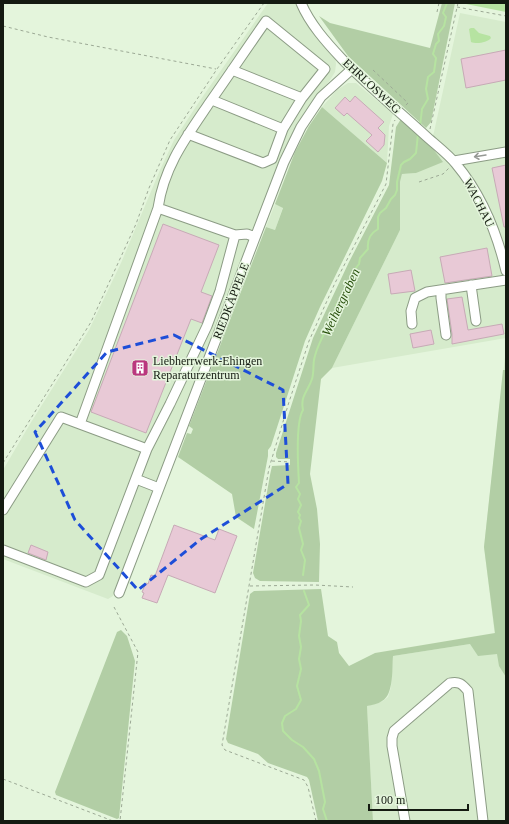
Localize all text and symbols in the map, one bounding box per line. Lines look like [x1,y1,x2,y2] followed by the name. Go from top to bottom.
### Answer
[340,56,404,117] street label: EHRLOSWEG
[474,153,487,161] one-way arrow
[461,176,497,230] street label: WACHAU
[210,261,252,341] street label: RIEDKÄPPELE
[318,266,363,338] water label: Weihergraben
[153,354,262,382] place label: Liebherrwerk-Ehingen Reparaturzentrum
[130,358,150,378] building icon: Liebherrwerk-Ehingen Reparaturzentrum
[369,786,468,812] scale bar
[375,793,406,807] text: 100 m

